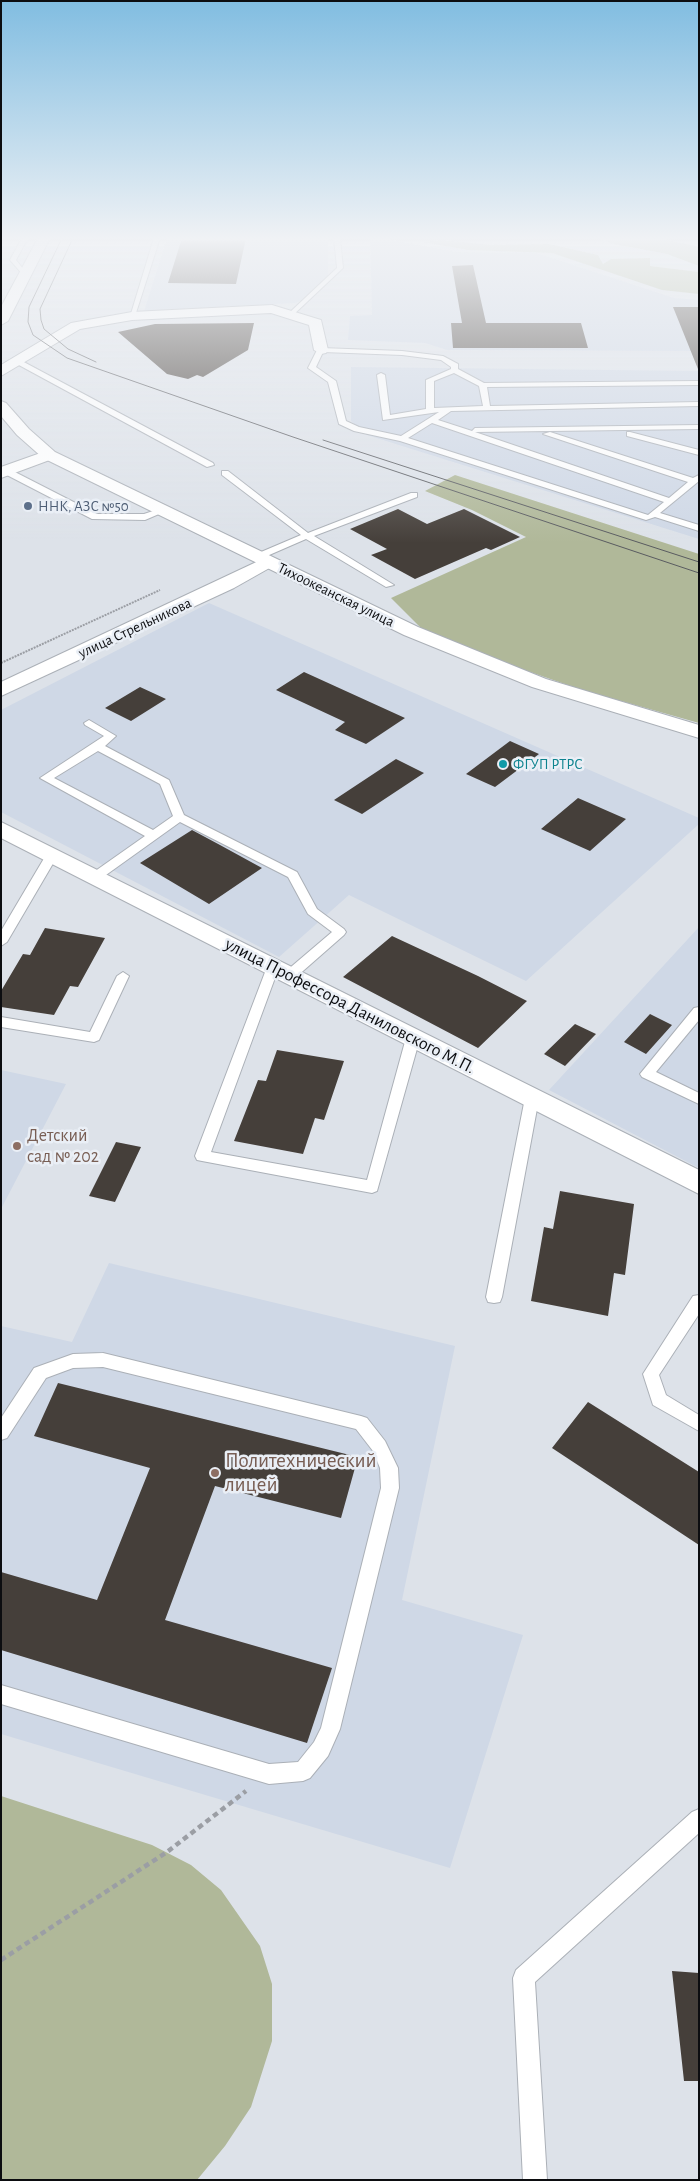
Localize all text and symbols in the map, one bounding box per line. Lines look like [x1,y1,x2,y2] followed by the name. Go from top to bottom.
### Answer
[38,497,129,515] place label: ННК, АЗС №50
[22,500,34,512] marker: ННК, АЗС №50
[275,559,397,631] street label: Тихоокеанская улица
[76,594,194,662] street label: улица Стрельникова
[513,755,583,773] place label: ФГУП РТРС
[497,758,509,770] marker: ФГУП РТРС
[221,933,479,1079] street label: улица Профессора Даниловского М.П.
[27,1125,99,1168] place label: Детский сад № 202
[11,1140,23,1152] marker: Детский сад № 202
[225,1448,377,1498] place label: Политехнический лицей
[209,1467,221,1479] marker: Политехнический лицей

